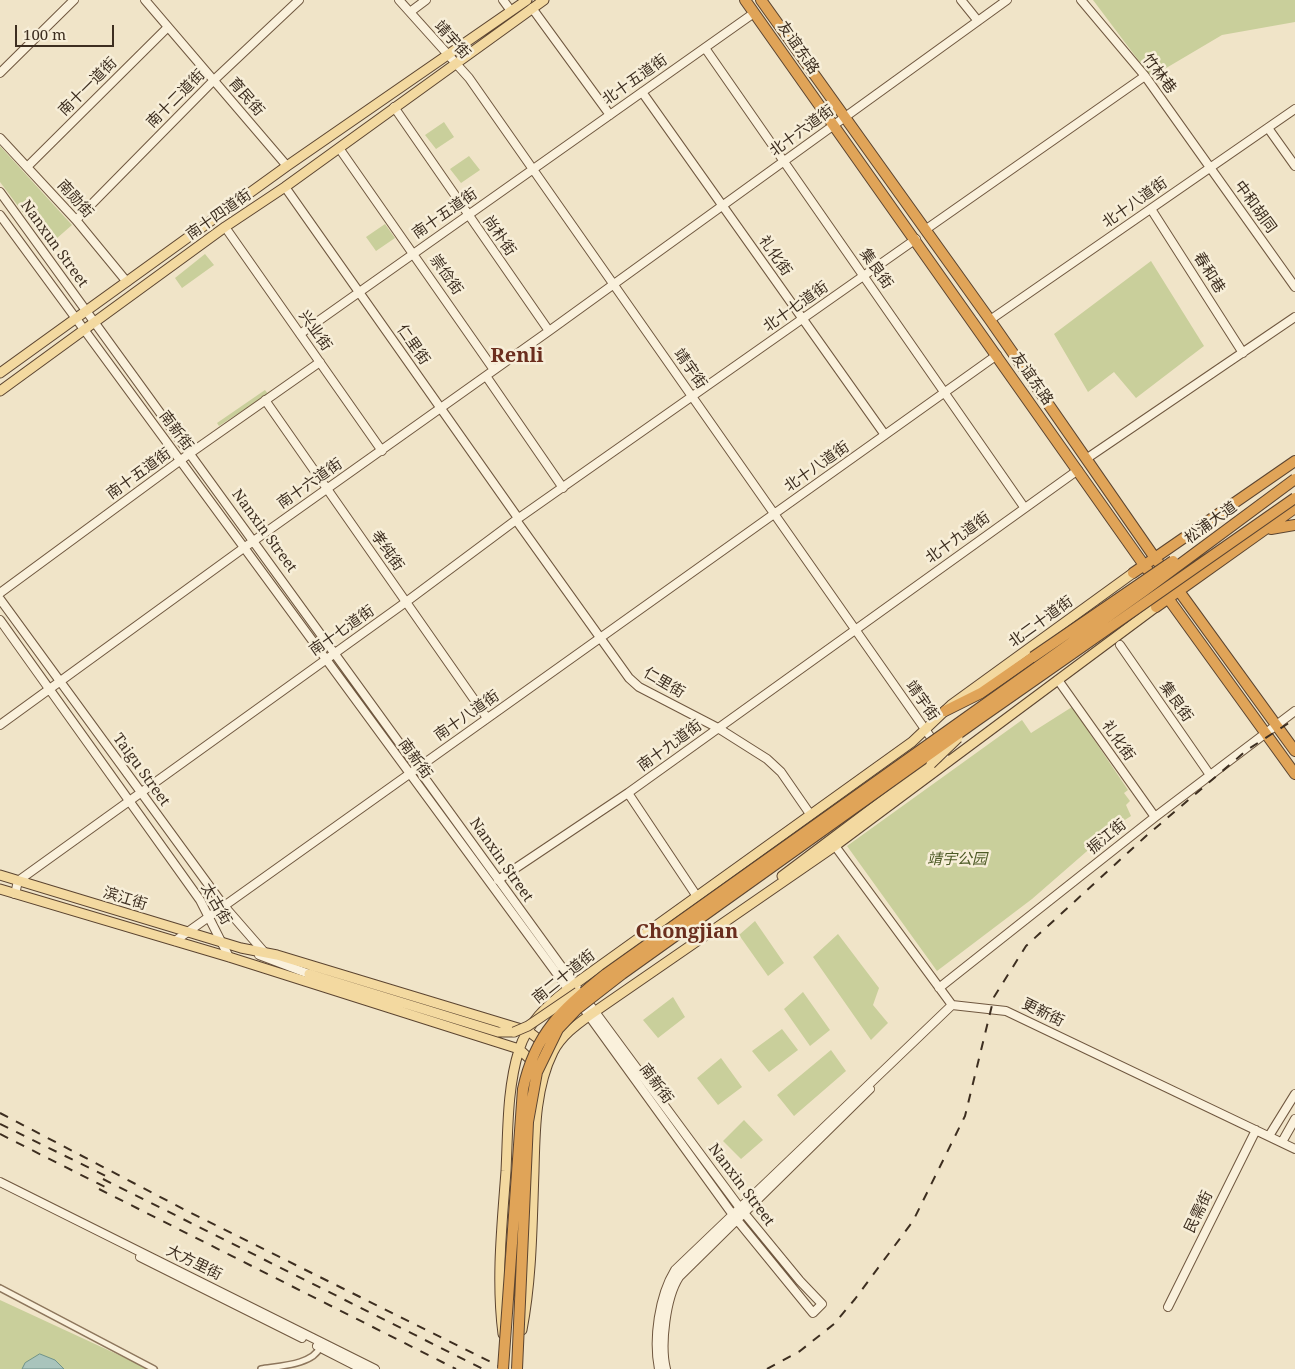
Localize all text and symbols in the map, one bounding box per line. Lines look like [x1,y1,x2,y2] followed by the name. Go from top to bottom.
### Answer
[18,15,116,47] scale bar
[430,17,474,63] street label: 靖宇街
[773,18,823,78] street label: 友谊东路
[23,24,66,44] text: 100 m
[599,51,671,109] street label: 北十五道街
[1138,51,1180,97] street label: 竹林巷
[55,54,121,120] street label: 南十一道街
[143,66,209,132] street label: 南十二道街
[224,74,268,120] street label: 育民街
[766,102,838,160] street label: 北十六道街
[1099,174,1171,232] street label: 北十八道街
[53,176,97,222] street label: 南勋街
[1230,177,1280,237] street label: 中和胡同
[409,185,481,243] street label: 南十五道街
[183,186,255,244] street label: 南十四道街
[16,197,92,291] street label: Nanxun Street
[479,212,519,260] street label: 尚朴街
[755,232,795,280] street label: 礼化街
[856,245,896,293] street label: 集良街
[1189,249,1229,297] street label: 春和巷
[426,251,466,299] street label: 崇俭街
[760,278,832,336] street label: 北十七道街
[295,307,335,355] street label: 兴业街
[393,321,433,369] street label: 仁里街
[490,344,544,368] district label: Renli
[670,345,710,393] street label: 靖宇街
[1007,349,1057,409] street label: 友谊东路
[155,408,197,454] street label: 南新街
[781,438,853,496] street label: 北十八道街
[103,445,175,503] street label: 南十五道街
[274,455,346,513] street label: 南十六道街
[228,486,300,576] street label: Nanxin Street
[1181,498,1241,548] street label: 松浦大道
[922,509,994,567] street label: 北十九道街
[367,527,407,575] street label: 孝纯街
[1005,593,1077,651] street label: 北二十道街
[306,602,378,660] street label: 南十七道街
[640,664,688,702] street label: 仁里街
[902,677,942,725] street label: 靖宇街
[1156,678,1196,726] street label: 集良街
[431,687,503,745] street label: 南十八道街
[634,717,706,775] street label: 南十九道街
[1098,717,1138,765] street label: 礼化街
[109,730,173,810] street label: Taigu Street
[394,736,436,782] street label: 南新街
[465,815,537,905] street label: Nanxin Street
[1084,816,1130,858] street label: 振江街
[927,851,987,869] park label: 靖宇公园
[197,880,235,928] street label: 太古街
[101,884,149,914] street label: 滨江街
[636,920,738,944] district label: Chongjian
[529,946,599,1008] street label: 南二十道街
[1019,995,1067,1031] street label: 更新街
[635,1061,677,1107] street label: 南新街
[704,1140,778,1230] street label: Nanxin Street
[1181,1188,1217,1236] street label: 民需街
[163,1242,225,1284] street label: 大方里街

